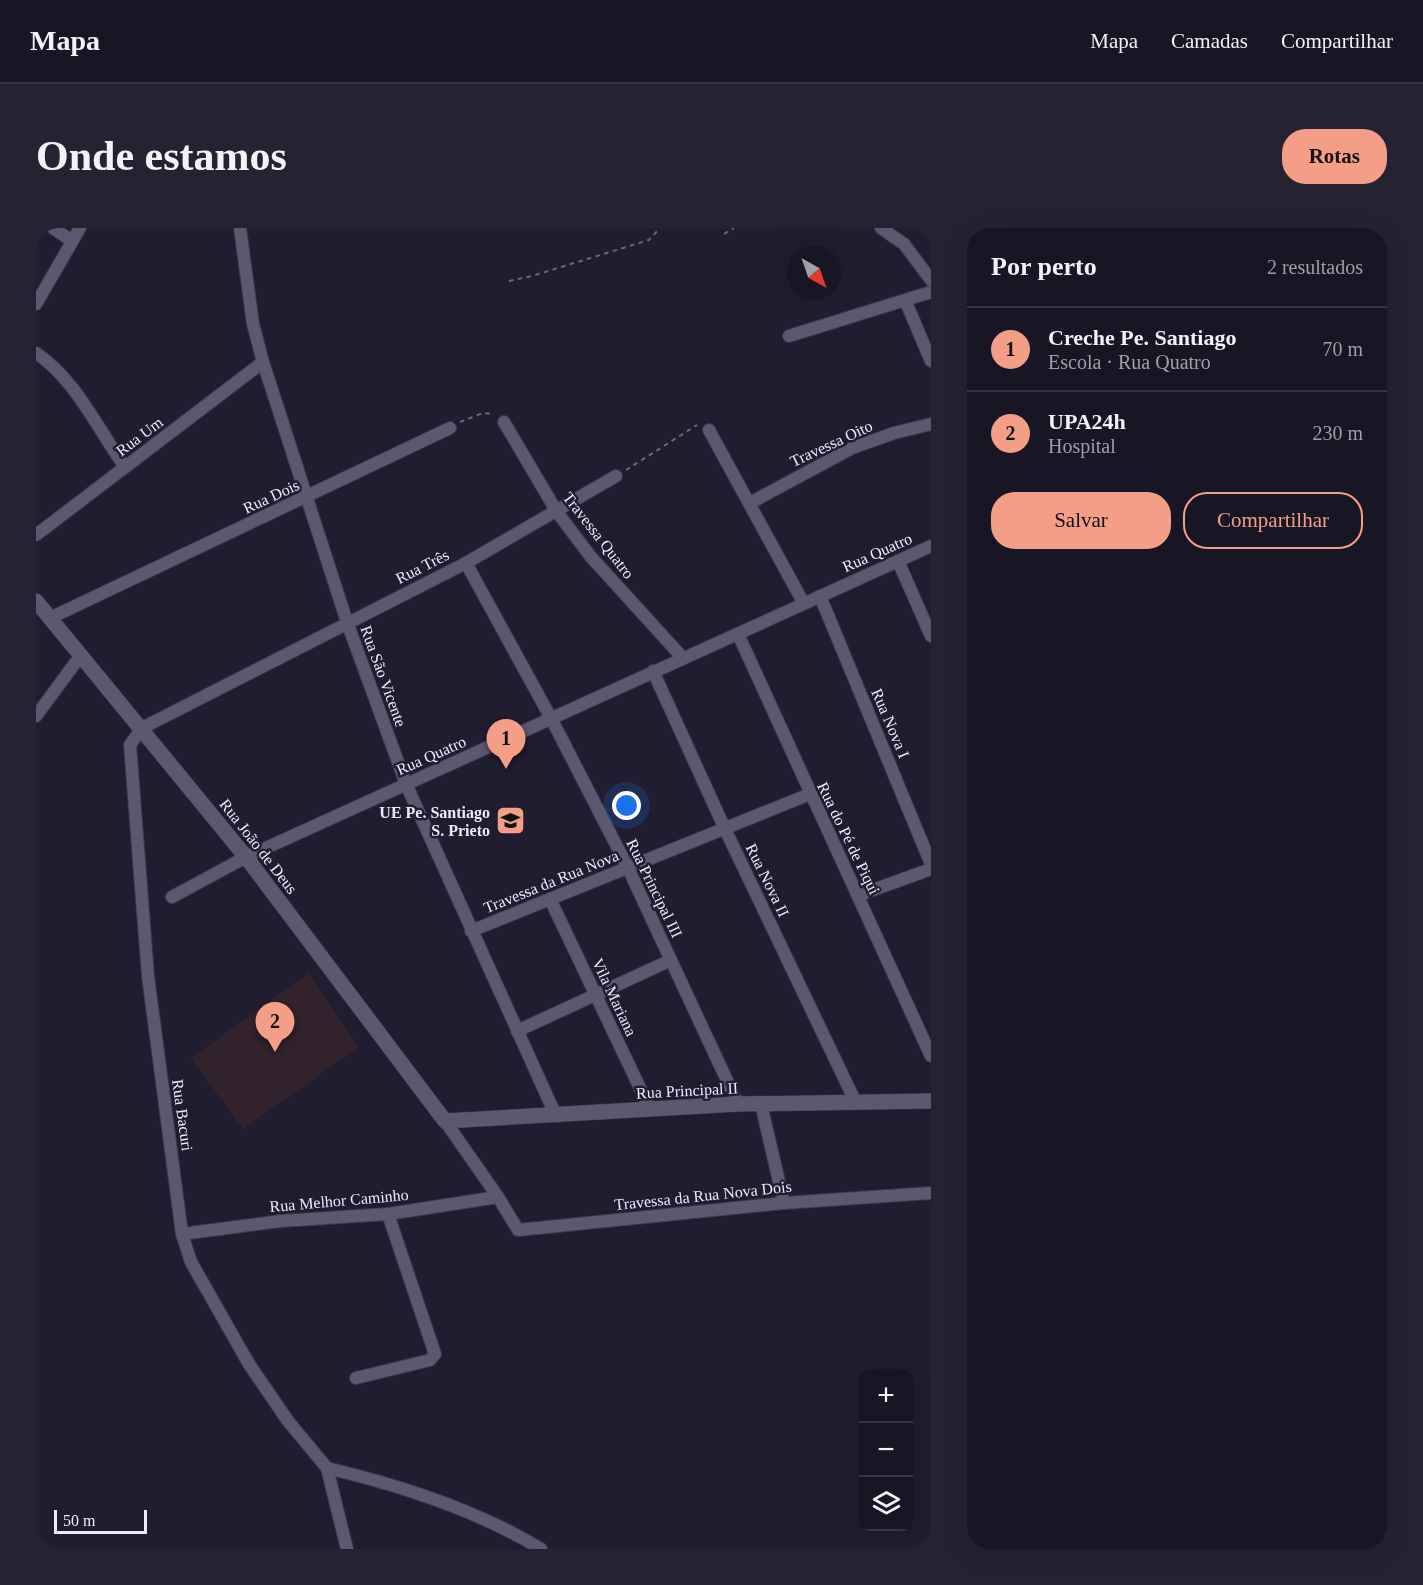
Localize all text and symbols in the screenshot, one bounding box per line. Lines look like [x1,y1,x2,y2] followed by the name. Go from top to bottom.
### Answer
[30,25,100,56] text: Mapa
[1090,29,1138,53] text: Mapa
[1171,29,1248,53] text: Camadas
[1281,29,1393,53] text: Compartilhar
[1282,129,1387,184] button: Rotas
[36,133,287,179] text: Onde estamos
[787,246,841,300] north arrow
[991,252,1097,281] text: Por perto
[1267,256,1363,278] text: 2 resultados
[1048,325,1236,350] text: Creche Pe. Santiago
[1006,338,1016,360] text: 1
[1322,338,1363,360] text: 70 m
[1048,351,1211,373] text: Escola · Rua Quatro
[1048,409,1126,434] text: UPA24h
[113,413,166,459] street label: Rua Um
[787,417,875,470] street label: Travessa Oito
[1006,422,1016,444] text: 2
[1312,422,1363,444] text: 230 m
[1048,435,1116,457] text: Hospital
[240,476,302,517] street label: Rua Dois
[560,489,638,582] street label: Travessa Quatro
[991,492,1171,549] button: Salvar
[1183,492,1363,549] button: Compartilhar
[840,530,915,575] street label: Rua Quatro
[393,546,452,587] street label: Rua Três
[357,623,410,729] street label: Rua São Vicente
[868,686,913,760] street label: Rua Nova I
[486,720,526,769] pin: 1
[394,733,469,778] street label: Rua Quatro
[813,779,883,898] street label: Rua do Pé de Piqui
[612,791,641,820] your location
[216,796,301,897] street label: Rua João de Deus
[379,804,490,839] place label: UE Pe. Santiago S. Prieto
[495,805,527,837] school or university icon: UE Pe. Santiago S. Prieto
[622,836,686,941] street label: Rua Principal III
[743,841,793,919] street label: Rua Nova II
[481,847,621,916] street label: Travessa da Rua Nova
[589,956,640,1039] street label: Vila Mariana
[256,1002,294,1052] pin: 2
[169,1078,196,1153] street label: Rua Bacuri
[636,1079,739,1103] street label: Rua Principal II
[614,1178,792,1213] street label: Travessa da Rua Nova Dois
[269,1186,409,1215] street label: Rua Melhor Caminho
[859,1369,913,1531] map controls
[859,1369,913,1423] button: +
[859,1423,913,1477] button: −
[859,1477,913,1531] button: layers
[54,1507,147,1534] scale bar
[63,1512,95,1529] text: 50 m

